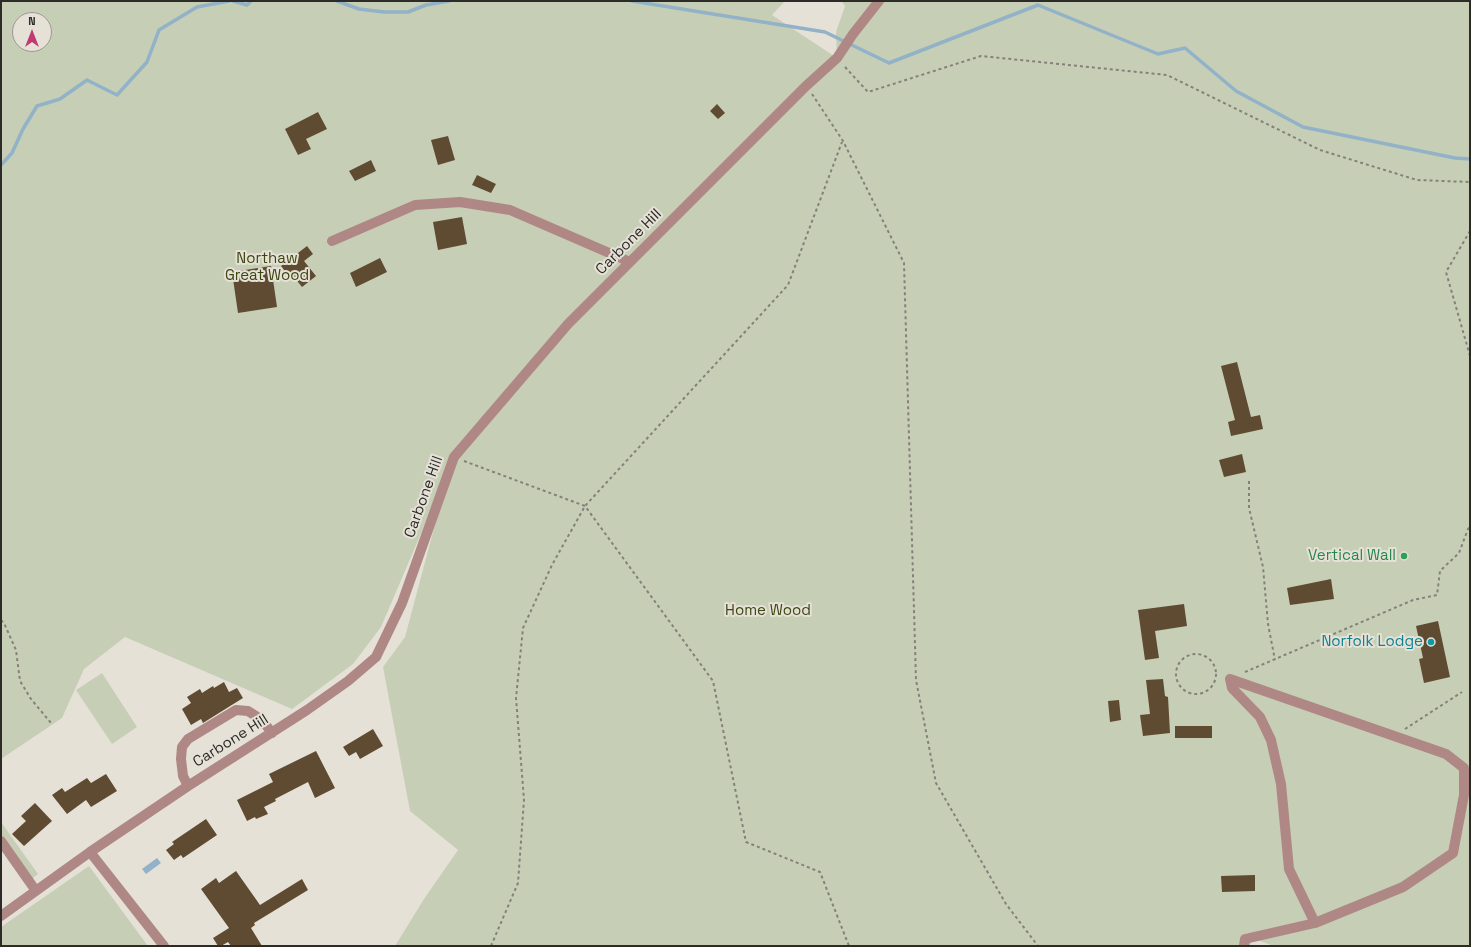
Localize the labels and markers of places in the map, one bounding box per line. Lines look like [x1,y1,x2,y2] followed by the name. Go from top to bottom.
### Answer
[1308,547,1396,565] place label: Vertical Wall
[1399,551,1409,561] marker: Vertical Wall
[1321,633,1423,651] place label: Norfolk Lodge
[1426,637,1436,647] marker: Norfolk Lodge

